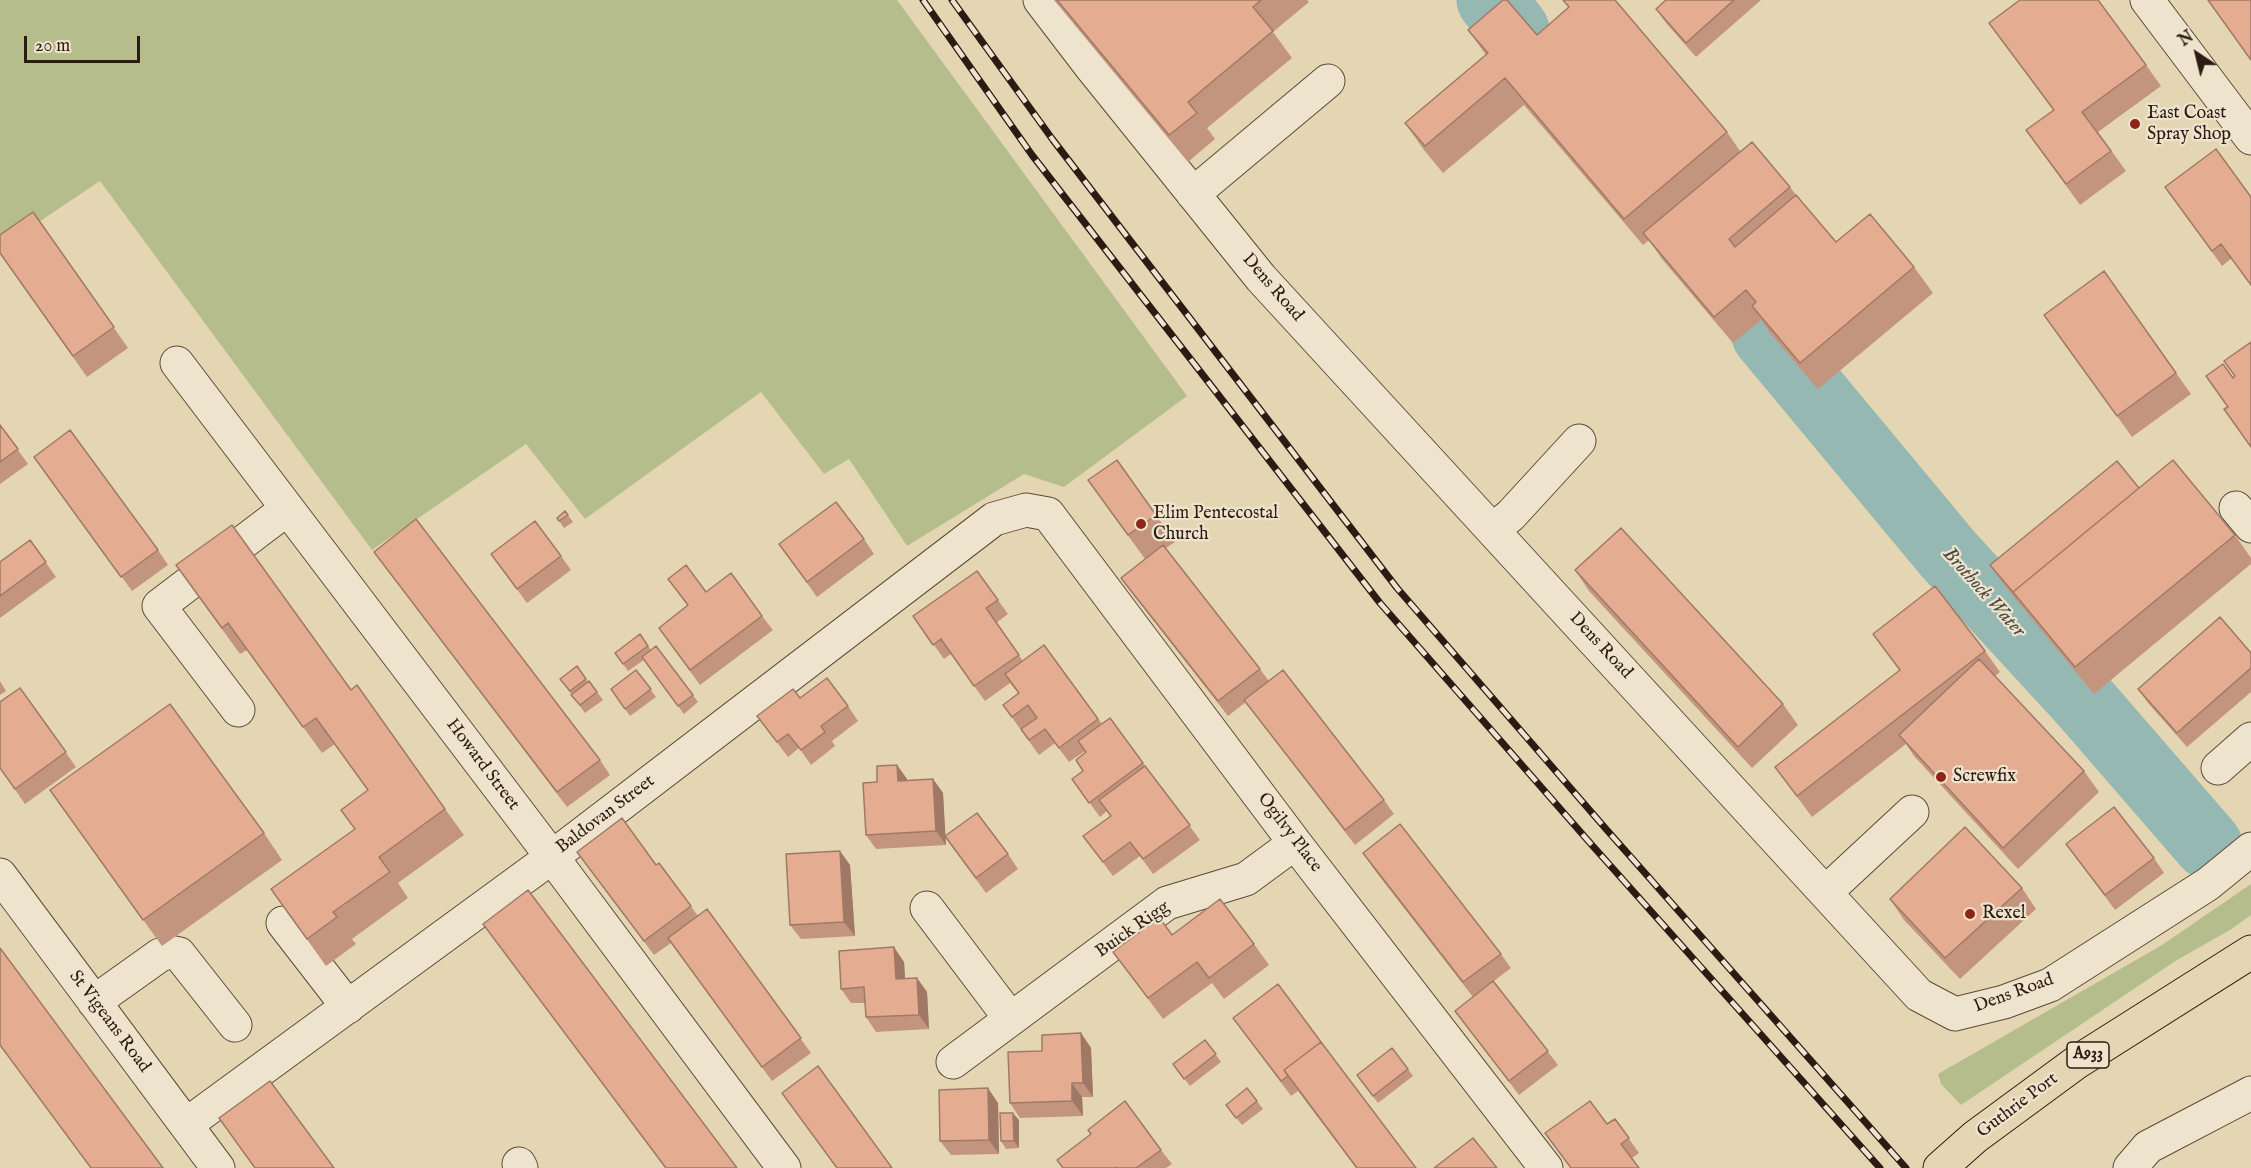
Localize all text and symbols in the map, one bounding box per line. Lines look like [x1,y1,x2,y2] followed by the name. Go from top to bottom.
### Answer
[27,24,142,62] scale bar
[2167,24,2227,84] north arrow
[2175,27,2198,51] text: N
[35,35,70,58] text: 20 m
[2147,103,2231,146] place label: East Coast Spray Shop
[2128,117,2142,131] marker: East Coast Spray Shop
[1237,250,1307,326] street label: Dens Road
[1153,503,1278,546] place label: Elim Pentecostal Church
[1134,517,1148,531] marker: Elim Pentecostal Church
[1936,543,2030,643] water label: Brothock Water
[1564,608,1636,684] street label: Dens Road
[441,715,523,815] street label: Howard Street
[1953,766,2016,788] place label: Screwfix
[1934,770,1948,784] marker: Screwfix
[553,771,659,859] street label: Baldovan Street
[1252,789,1326,877] street label: Ogilvy Place
[1092,897,1174,963] street label: Buick Rigg
[1982,903,2026,925] place label: Rexel
[1963,907,1977,921] marker: Rexel
[64,967,154,1077] street label: St Vigeans Road
[1971,970,2057,1018] street label: Dens Road
[2067,1042,2109,1068] road number: A933
[1973,1069,2063,1143] street label: Guthrie Port

